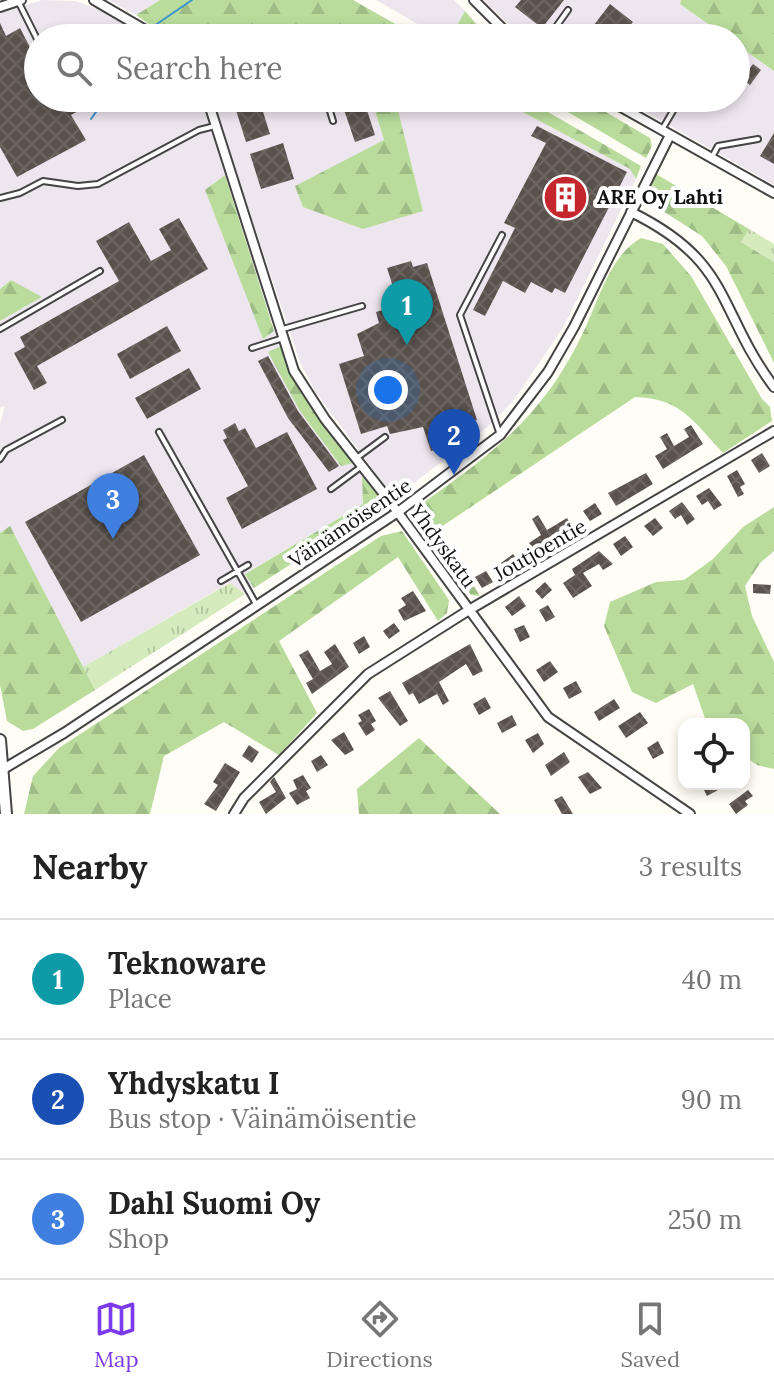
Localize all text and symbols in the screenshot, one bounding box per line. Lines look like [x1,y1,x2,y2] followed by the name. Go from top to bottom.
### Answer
[24,24,750,112] search box
[52,46,96,90] icon: search
[116,49,283,87] text: Search here
[542,173,590,221] building icon: ARE Oy Lahti
[597,184,724,209] place label: ARE Oy Lahti
[381,279,433,345] pin: 1
[368,370,408,410] your location
[428,409,480,475] pin: 2
[283,472,416,573] street label: Väinämöisentie
[87,473,139,539] pin: 3
[404,498,482,592] street label: Yhdyskatu
[488,513,591,587] street label: Joutjoentie
[678,718,750,790] map controls
[678,718,750,790] button: locate
[32,845,148,888] text: Nearby
[639,850,742,883] text: 3 results
[108,944,266,982] text: Teknoware
[53,963,63,996] text: 1
[682,963,742,996] text: 40 m
[108,982,172,1015] text: Place
[108,1064,280,1102] text: Yhdyskatu I
[51,1083,65,1116] text: 2
[681,1083,742,1116] text: 90 m
[108,1102,417,1135] text: Bus stop · Väinämöisentie
[108,1184,320,1222] text: Dahl Suomi Oy
[51,1203,65,1236] text: 3
[668,1203,742,1236] text: 250 m
[108,1222,169,1255] text: Shop
[94,1297,139,1373] tab: Map
[326,1297,433,1373] tab: Directions
[621,1297,680,1373] tab: Saved

